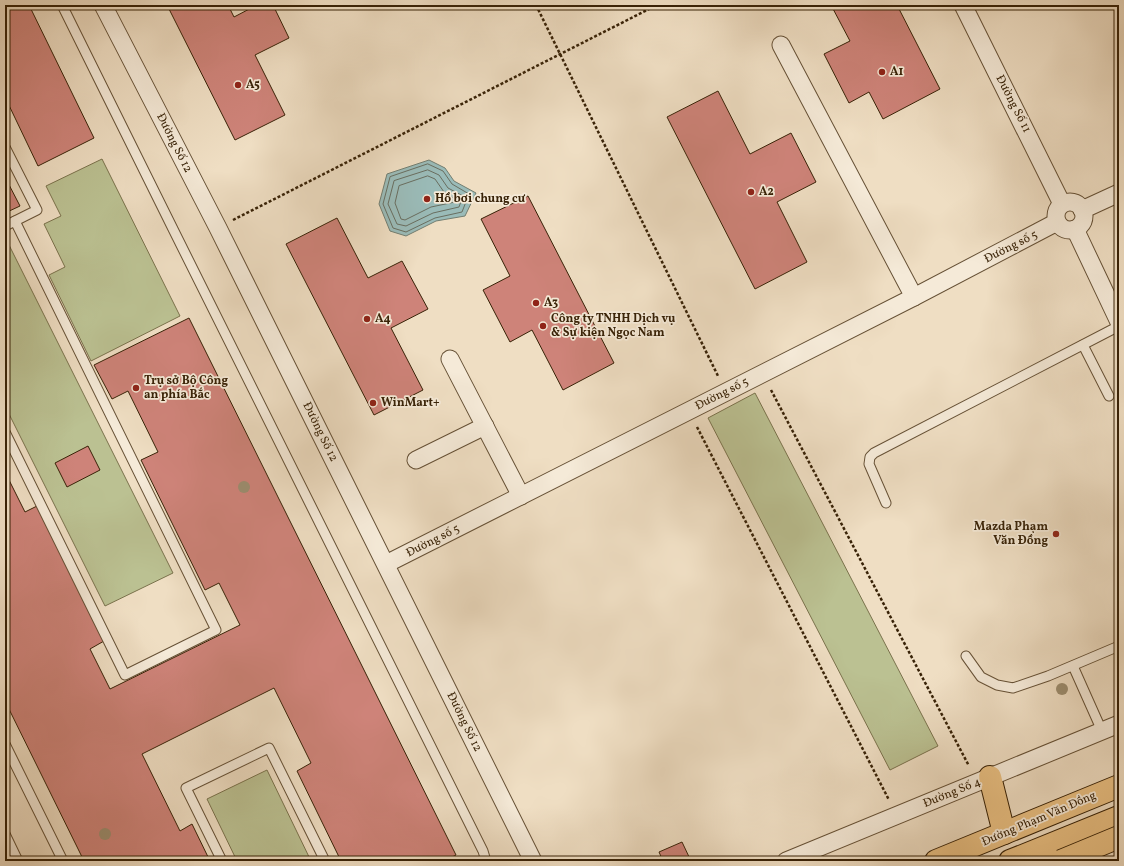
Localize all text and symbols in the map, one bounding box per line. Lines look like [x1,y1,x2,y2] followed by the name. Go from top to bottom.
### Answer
[890,64,904,80] place label: A1
[877,67,887,77] marker: A1
[992,72,1034,136] street label: Đường Số 11
[246,77,260,93] place label: A5
[233,80,243,90] marker: A5
[152,111,196,175] street label: Đường Số 12
[759,184,774,200] place label: A2
[746,187,756,197] marker: A2
[435,191,526,207] place label: Hồ bơi chung cư
[422,194,432,204] marker: Hồ bơi chung cư
[982,227,1041,267] street label: Đường số 5
[544,295,558,311] place label: A3
[531,298,541,308] marker: A3
[375,311,391,327] place label: A4
[551,311,676,341] place label: Công ty TNHH Dịch vụ & Sự kiện Ngọc Nam
[362,314,372,324] marker: A4
[538,321,548,331] marker: Công ty TNHH Dịch vụ & Sự kiện Ngọc Nam
[144,373,228,403] place label: Trụ sở Bộ Công an phía Bắc
[693,374,752,414] street label: Đường số 5
[131,383,141,393] marker: Trụ sở Bộ Công an phía Bắc
[381,395,440,411] place label: WinMart+
[368,398,378,408] marker: WinMart+
[299,399,341,465] street label: Đường Số 12
[974,519,1048,549] place label: Mazda Phạm Văn Đồng
[404,521,463,561] street label: Đường số 5
[1051,529,1061,539] marker: Mazda Phạm Văn Đồng
[443,689,485,755] street label: Đường Số 12
[921,774,983,812] street label: Đường Số 4
[979,788,1099,850] street label: Đường Phạm Văn Đồng

